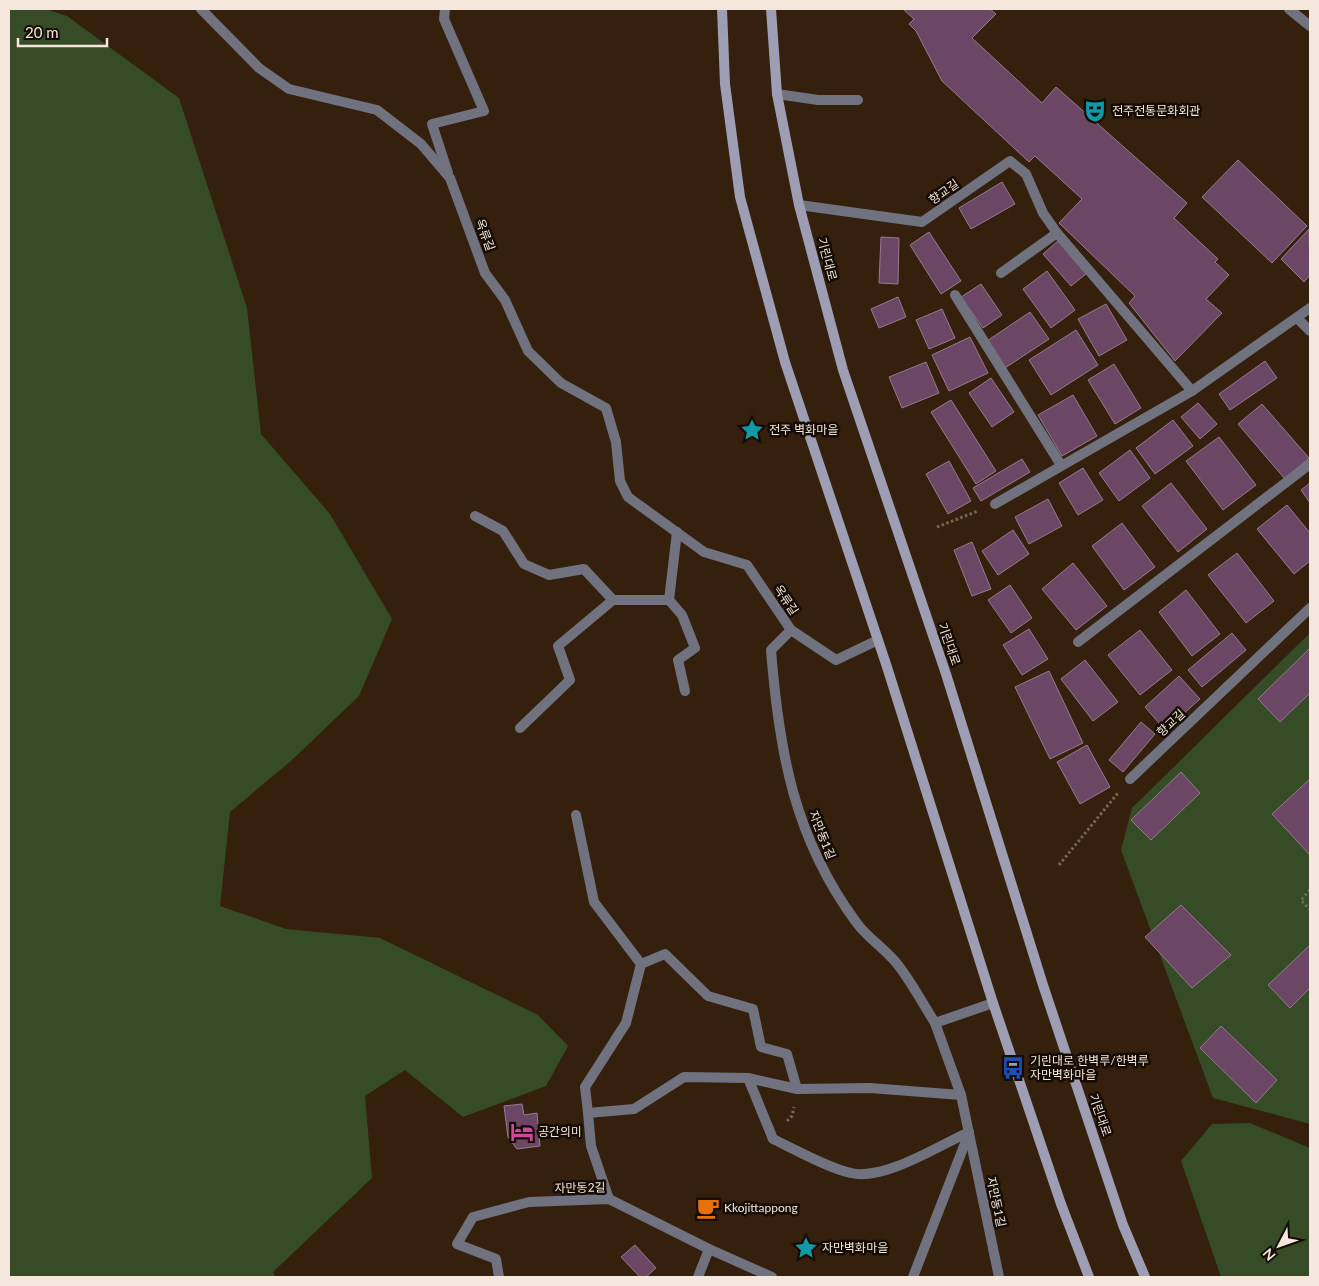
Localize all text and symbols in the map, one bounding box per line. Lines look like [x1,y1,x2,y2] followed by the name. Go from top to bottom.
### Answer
[18,15,106,47] scale bar
[25,23,59,41] text: 20 m
[1082,98,1108,124] theatre icon: 전주전통문화회관
[1112,103,1200,118] place label: 전주전통문화회관
[926,176,962,207] street label: 향교길
[473,217,498,253] street label: 옥류길
[815,236,840,282] street label: 기린대로
[739,417,765,443] place icon: 전주 벽화마을
[769,422,838,437] place label: 전주 벽화마을
[771,582,802,618] street label: 옥류길
[935,621,964,667] street label: 기린대로
[1153,706,1188,739] street label: 향교길
[806,808,839,861] street label: 자만동1길
[1030,1053,1149,1082] place label: 기린대로 한벽루/한벽루 자만벽화마을
[1000,1055,1026,1081] bus stop icon: 기린대로 한벽루/한벽루 자만벽화마을
[1086,1092,1115,1138] street label: 기린대로
[509,1119,535,1145] hotel icon: 공간의미
[538,1124,582,1139] place label: 공간의미
[984,1175,1009,1228] street label: 자만동1길
[554,1180,606,1195] street label: 자만동2길
[695,1195,721,1221] cafe icon: Kkojittappong
[724,1200,798,1215] place label: Kkojittappong
[1254,1221,1304,1271] north arrow
[793,1235,819,1261] place icon: 자만벽화마을
[822,1240,888,1255] place label: 자만벽화마을
[1259,1245,1279,1265] text: N

